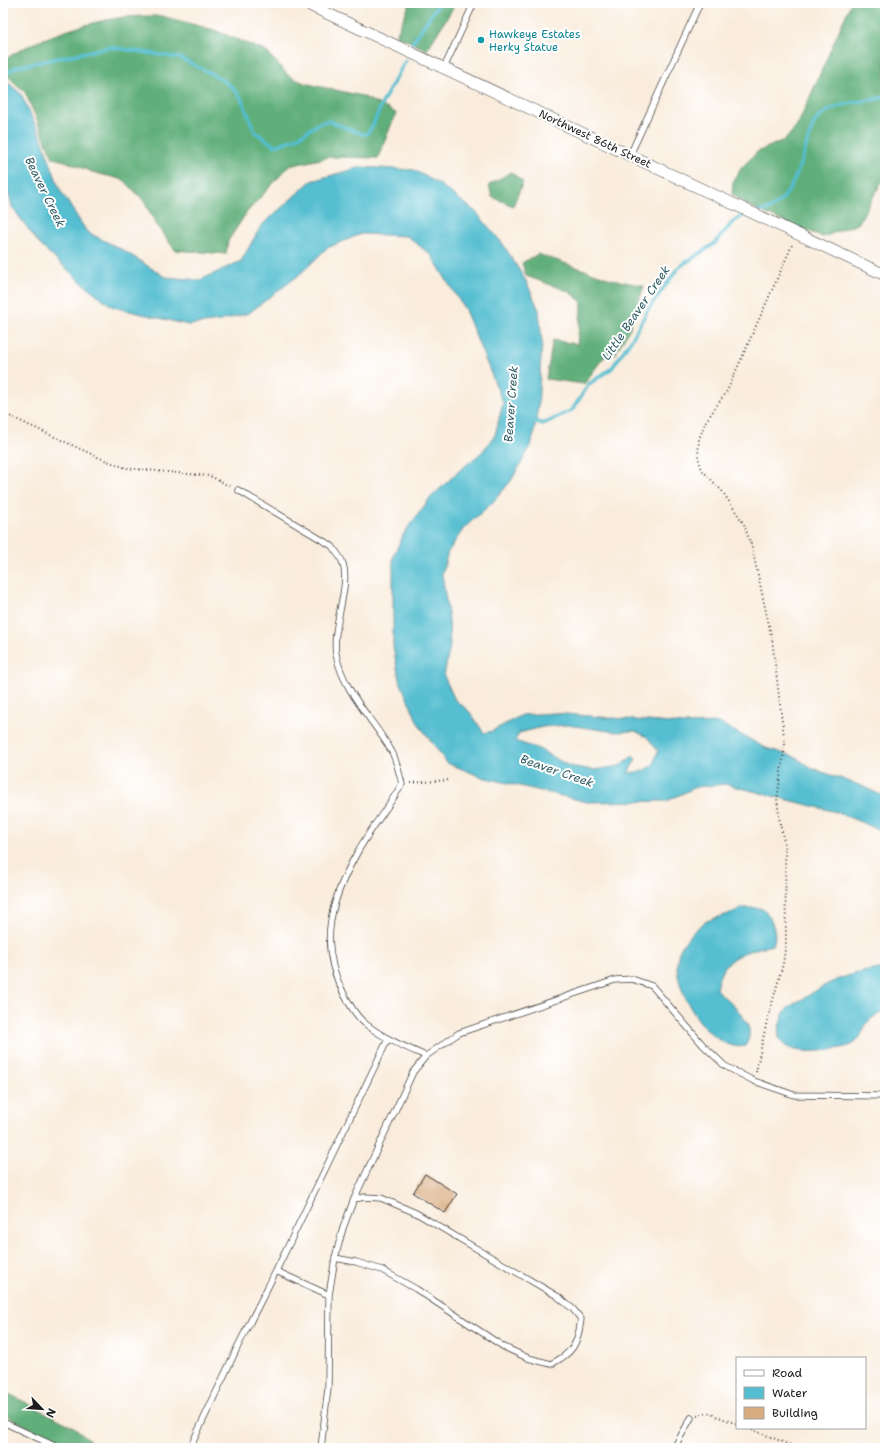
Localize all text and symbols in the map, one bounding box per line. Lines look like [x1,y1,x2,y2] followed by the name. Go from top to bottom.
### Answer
[489,27,580,55] place label: Hawkeye Estates Herky Statue
[476,35,486,45] marker: Hawkeye Estates Herky Statue
[536,106,654,172] street label: Northwest 86th Street
[21,154,69,230] water label: Beaver Creek
[598,262,674,364] water label: Little Beaver Creek
[500,365,522,443] water label: Beaver Creek
[518,751,596,791] water label: Beaver Creek
[736,1357,866,1429] legend
[772,1365,803,1381] text: Road
[772,1385,808,1401] text: Water
[22,1389,62,1429] north arrow
[772,1405,818,1421] text: Building
[42,1406,59,1420] text: N

